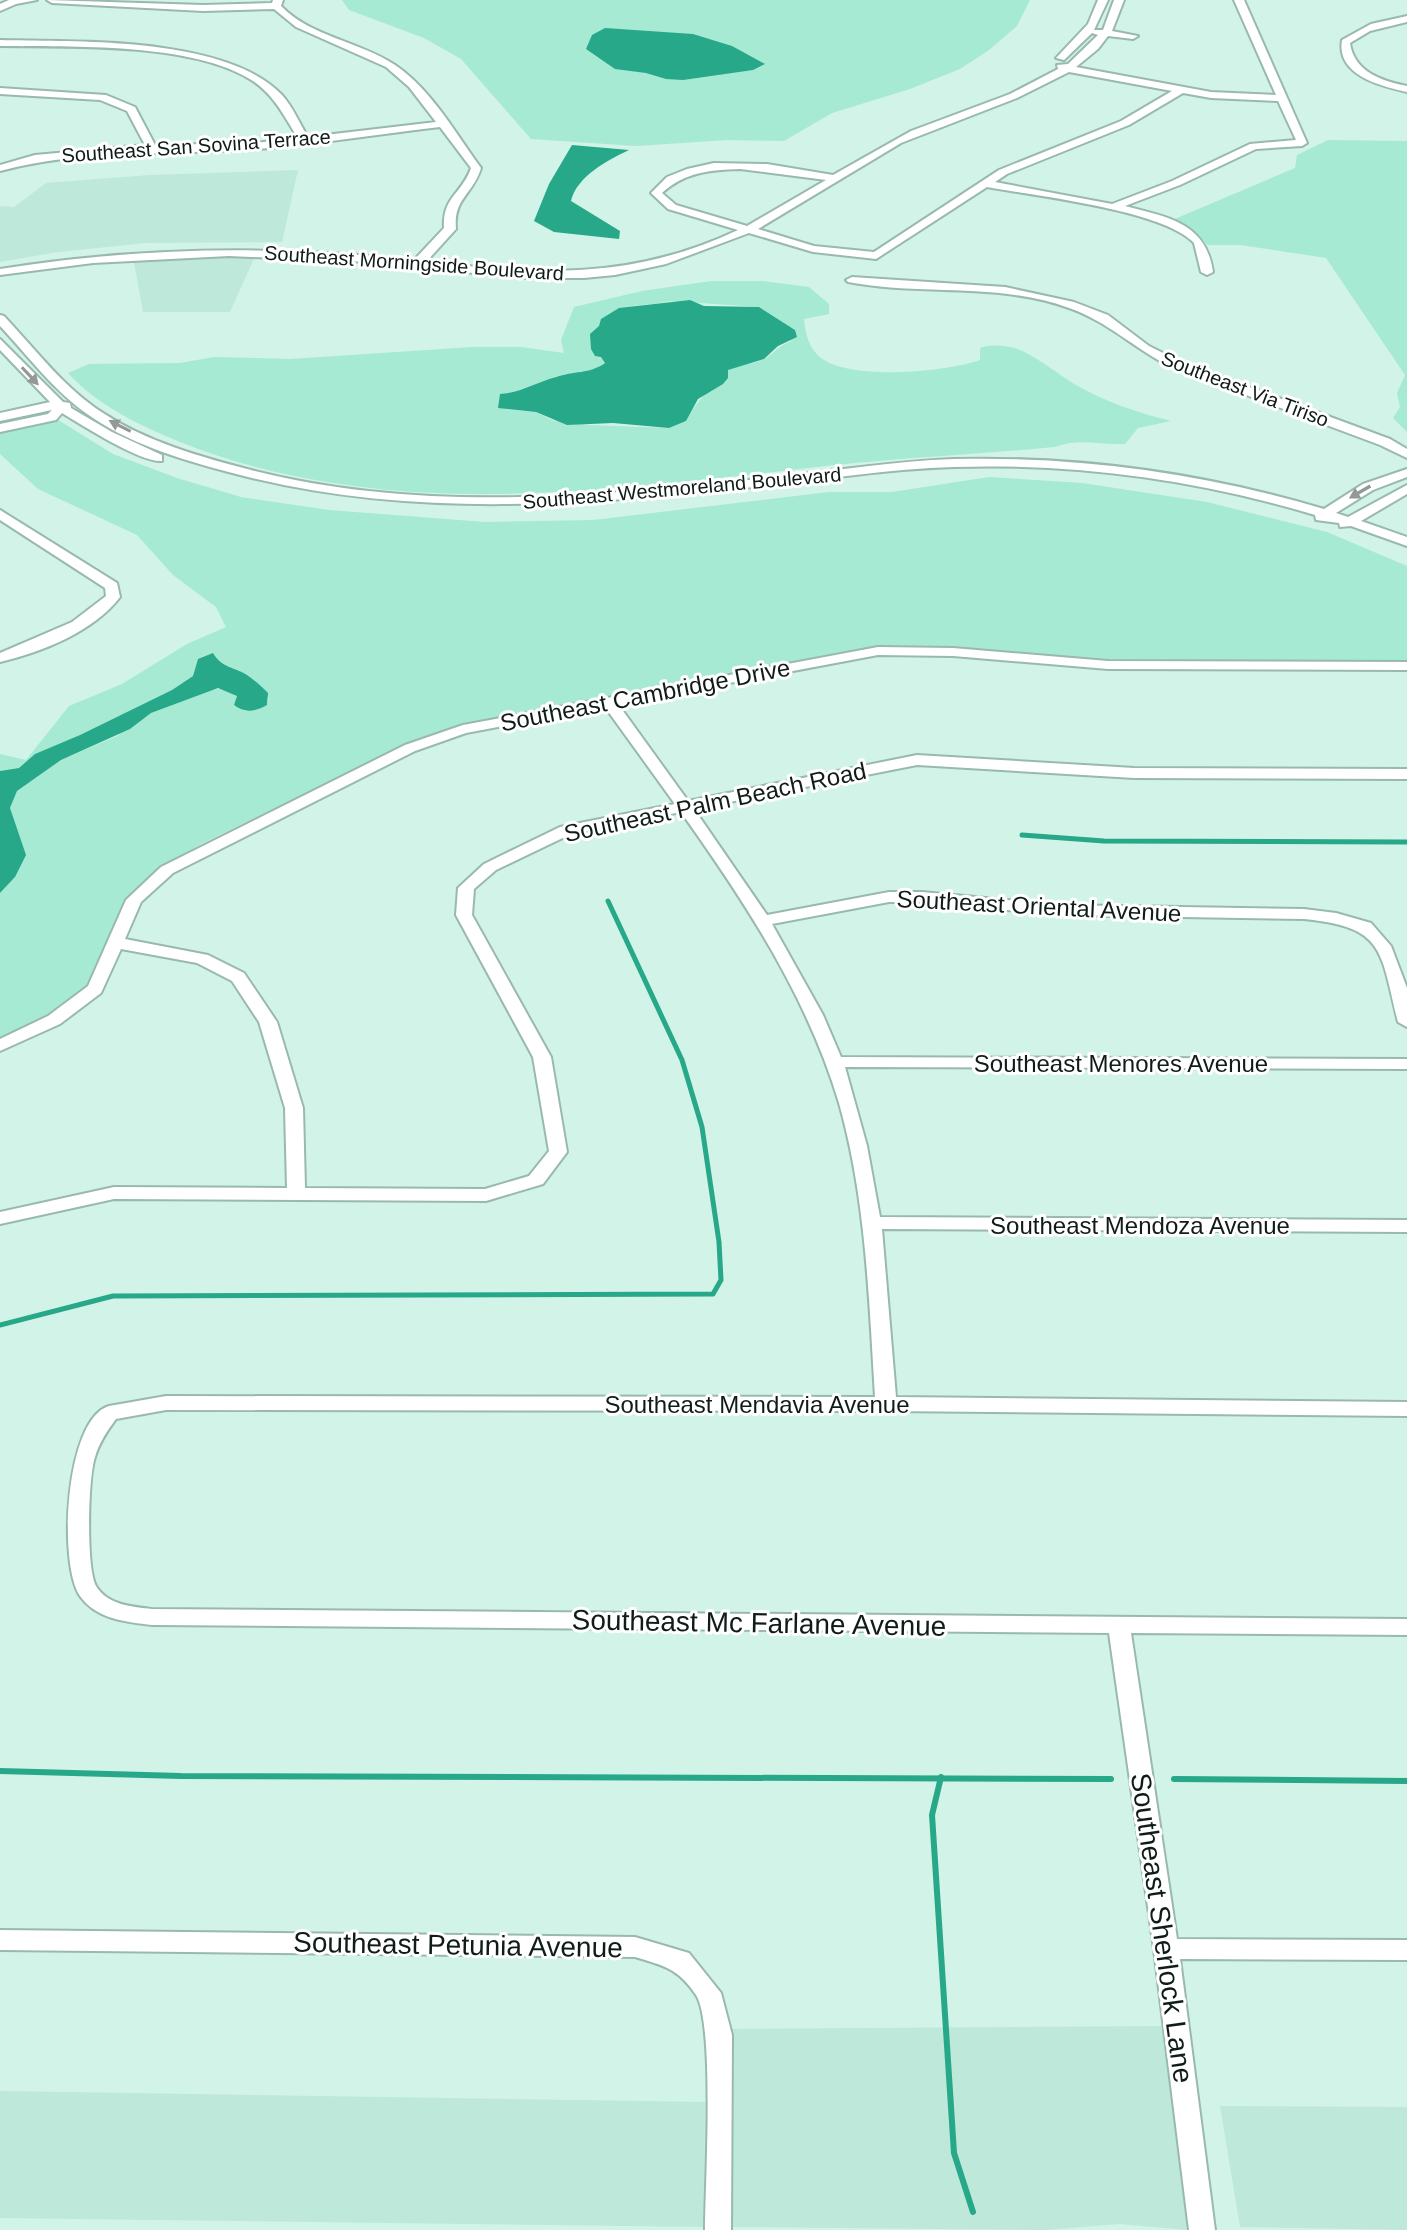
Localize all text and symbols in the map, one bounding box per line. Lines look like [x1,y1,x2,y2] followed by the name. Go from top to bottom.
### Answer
[61,126,331,166] street label: Southeast San Sovina Terrace
[264,242,564,284] street label: Southeast Morningside Boulevard
[1158,347,1332,431] street label: Southeast Via Tiriso
[21,366,39,385] one-way arrow
[109,420,132,433] one-way arrow
[522,463,842,513] street label: Southeast Westmoreland Boulevard
[1349,485,1371,499] one-way arrow
[498,654,792,736] street label: Southeast Cambridge Drive
[561,757,869,847] street label: Southeast Palm Beach Road
[896,885,1182,927] street label: Southeast Oriental Avenue
[974,1050,1268,1077] street label: Southeast Menores Avenue
[990,1212,1290,1239] street label: Southeast Mendoza Avenue
[604,1391,910,1418] street label: Southeast Mendavia Avenue
[571,1604,947,1642] street label: Southeast Mc Farlane Avenue
[1125,1771,1199,2085] street label: Southeast Sherlock Lane
[293,1927,623,1963] street label: Southeast Petunia Avenue

